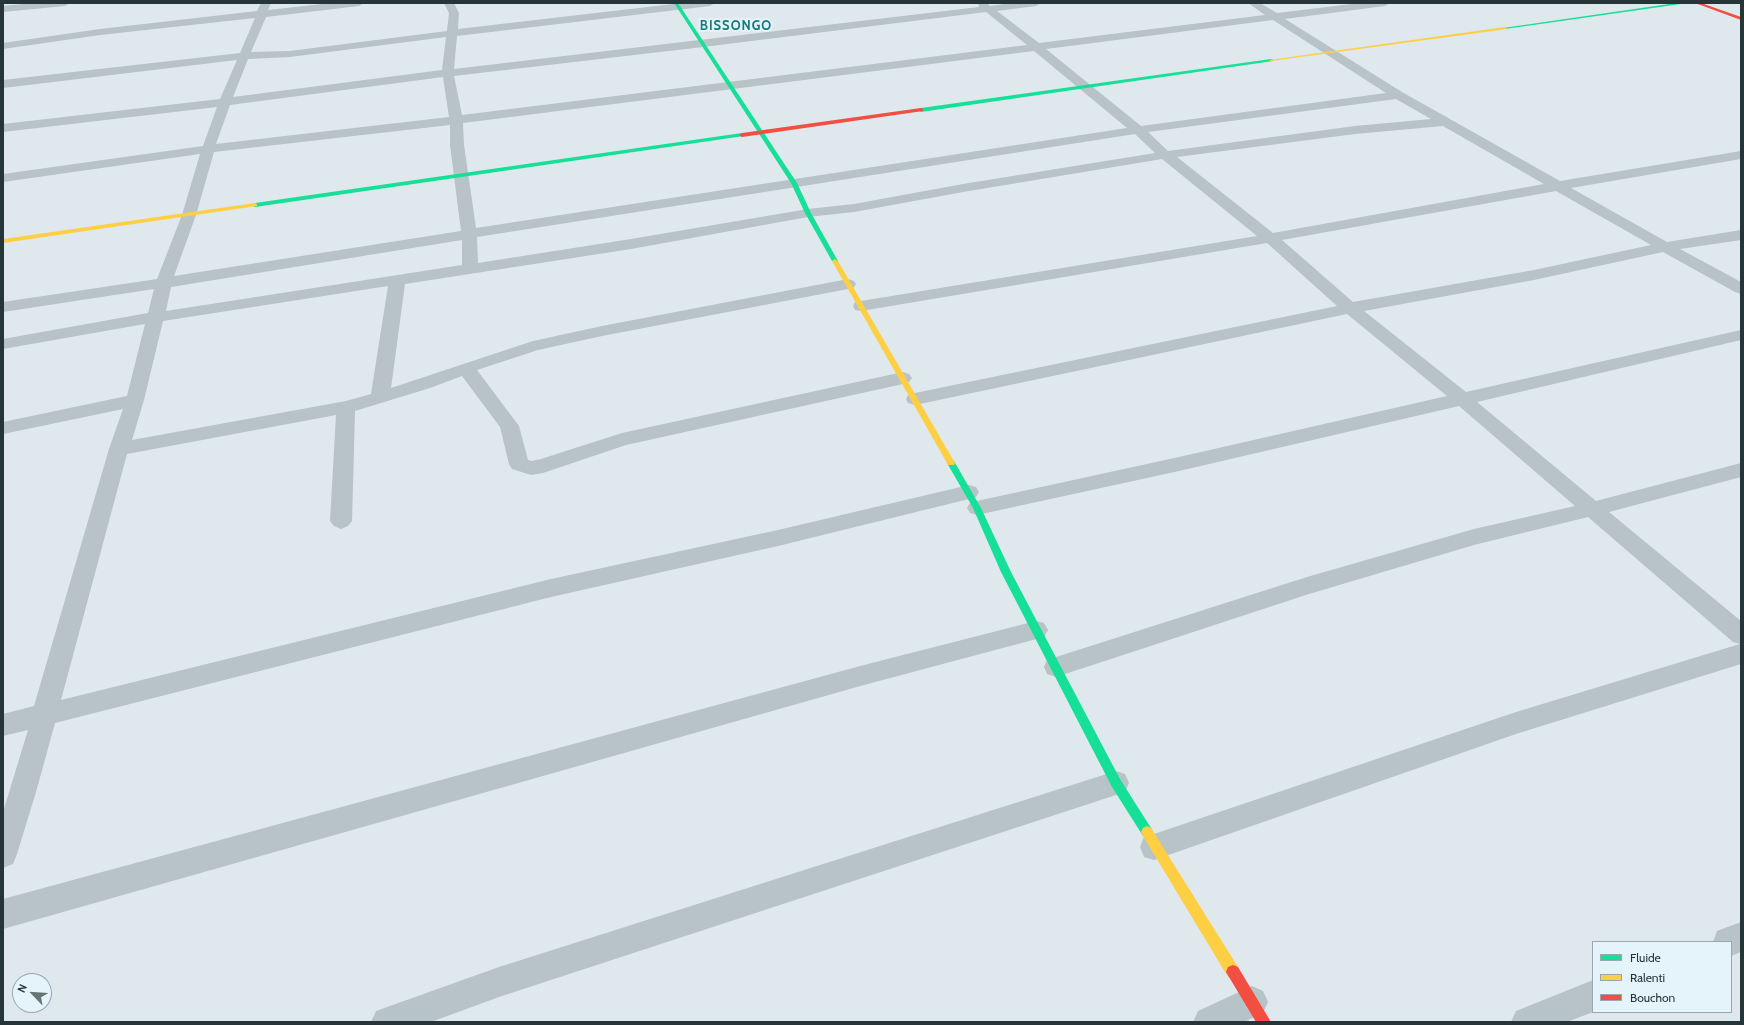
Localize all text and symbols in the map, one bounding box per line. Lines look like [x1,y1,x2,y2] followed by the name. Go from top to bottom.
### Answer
[700,18,772,34] district label: BISSONGO
[1592,941,1732,1013] legend
[1630,950,1661,965] text: Fluide
[1630,970,1665,985] text: Ralenti
[12,973,52,1013] north arrow
[14,982,30,995] text: N
[1630,990,1675,1005] text: Bouchon

